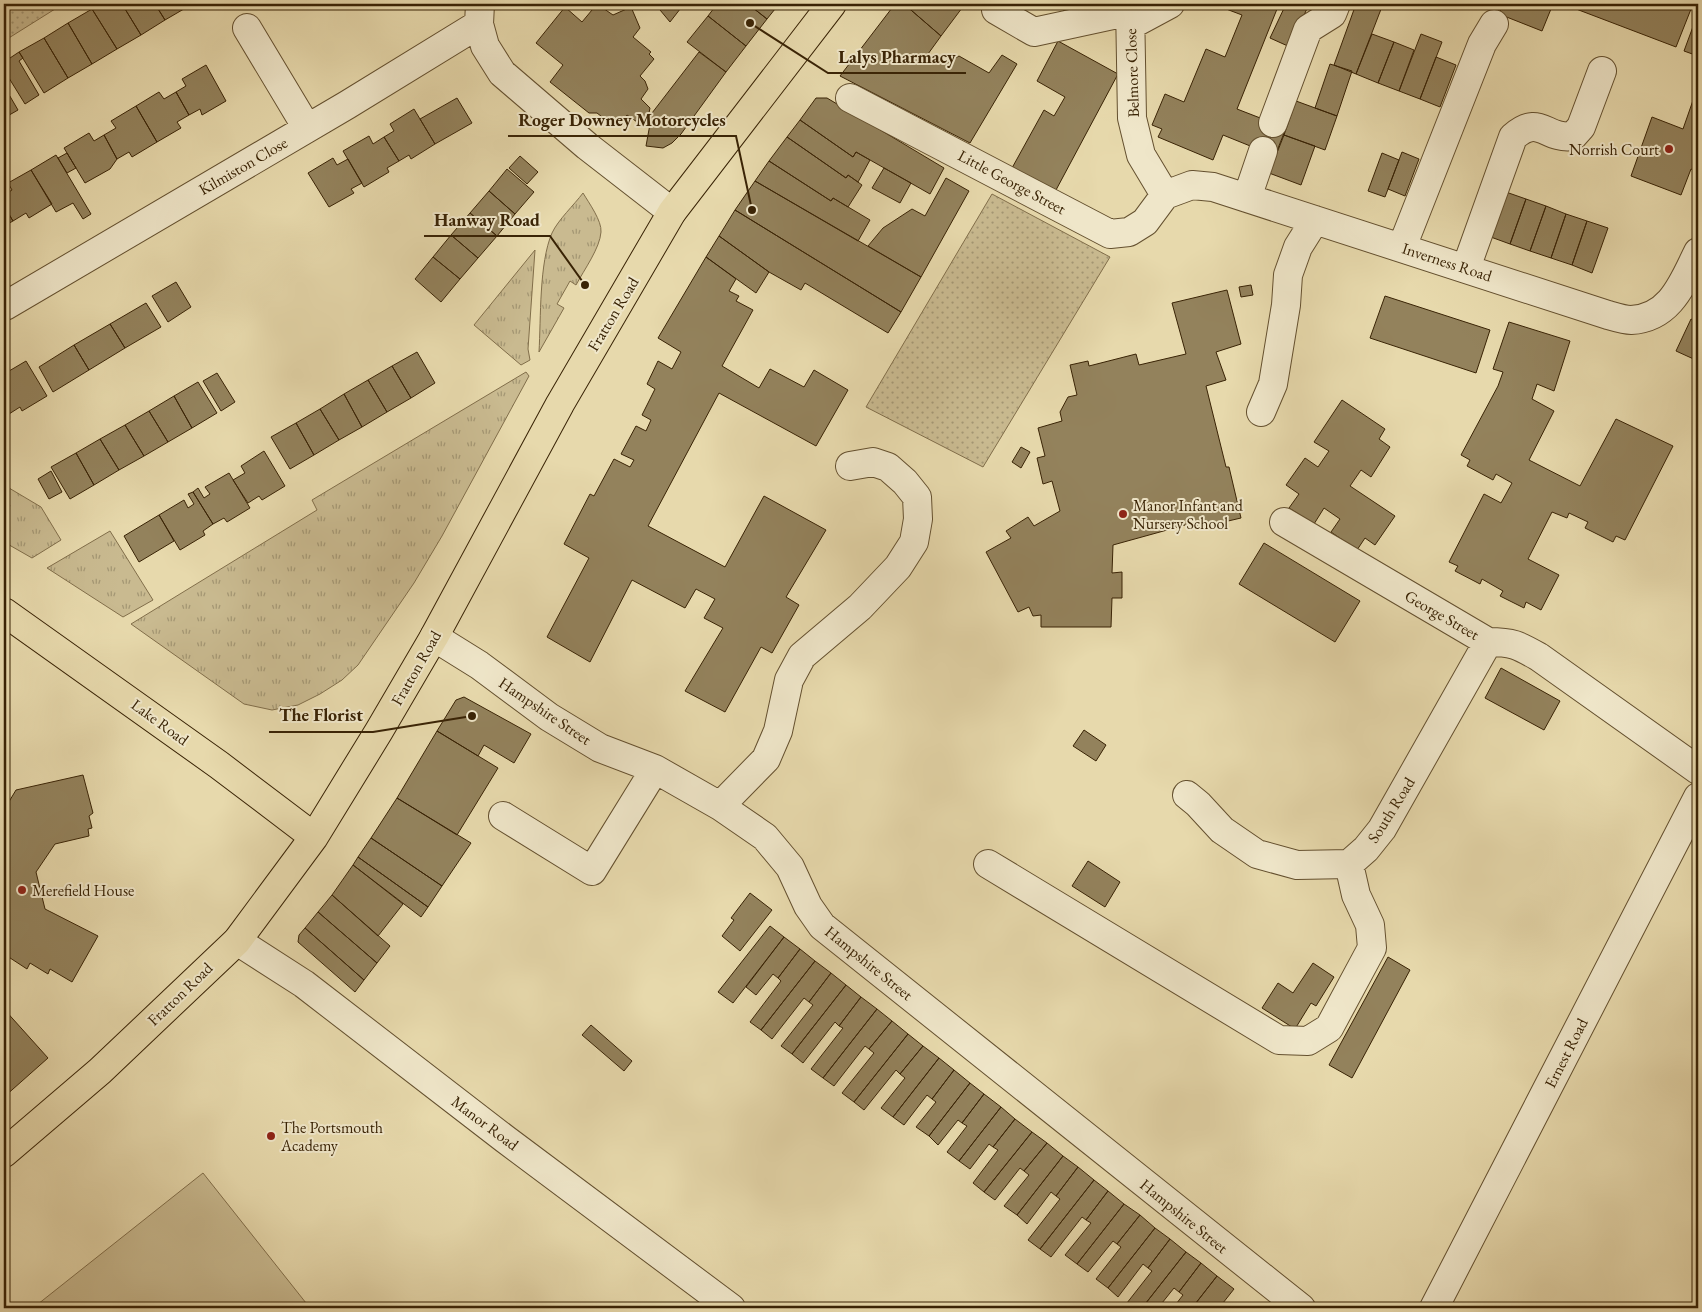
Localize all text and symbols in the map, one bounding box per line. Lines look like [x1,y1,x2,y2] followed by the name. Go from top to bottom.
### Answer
[1120,28,1144,118] street label: Belmore Close
[828,40,966,73] callout: Lalys Pharmacy
[838,45,956,68] text: Lalys Pharmacy
[508,103,736,136] callout: Roger Downey Motorcycles
[518,108,726,131] text: Roger Downey Motorcycles
[195,132,291,200] street label: Kilmiston Close
[1569,139,1659,160] place label: Norrish Court
[1663,143,1675,155] marker: Norrish Court
[954,145,1070,219] street label: Little George Street
[424,203,550,236] callout: Hanway Road
[434,208,540,231] text: Hanway Road
[1399,238,1496,287] street label: Inverness Road
[583,272,644,355] street label: Fratton Road
[1133,495,1244,534] place label: Manor Infant and Nursery School
[1117,508,1129,520] marker: Manor Infant and Nursery School
[1401,585,1483,645] street label: George Street
[386,626,446,709] street label: Fratton Road
[495,672,595,750] street label: Hampshire Street
[127,694,194,750] street label: Lake Road
[269,699,373,732] callout: The Florist
[279,703,363,726] text: The Florist
[1363,772,1420,847] street label: South Road
[32,880,134,901] place label: Merefield House
[16,884,28,896] marker: Merefield House
[821,921,917,1005] street label: Hampshire Street
[143,957,218,1030] street label: Fratton Road
[1539,1014,1593,1092] street label: Ernest Road
[447,1091,524,1156] street label: Manor Road
[280,1117,383,1156] place label: The Portsmouth Academy
[265,1130,277,1142] marker: The Portsmouth Academy
[1136,1174,1232,1258] street label: Hampshire Street

